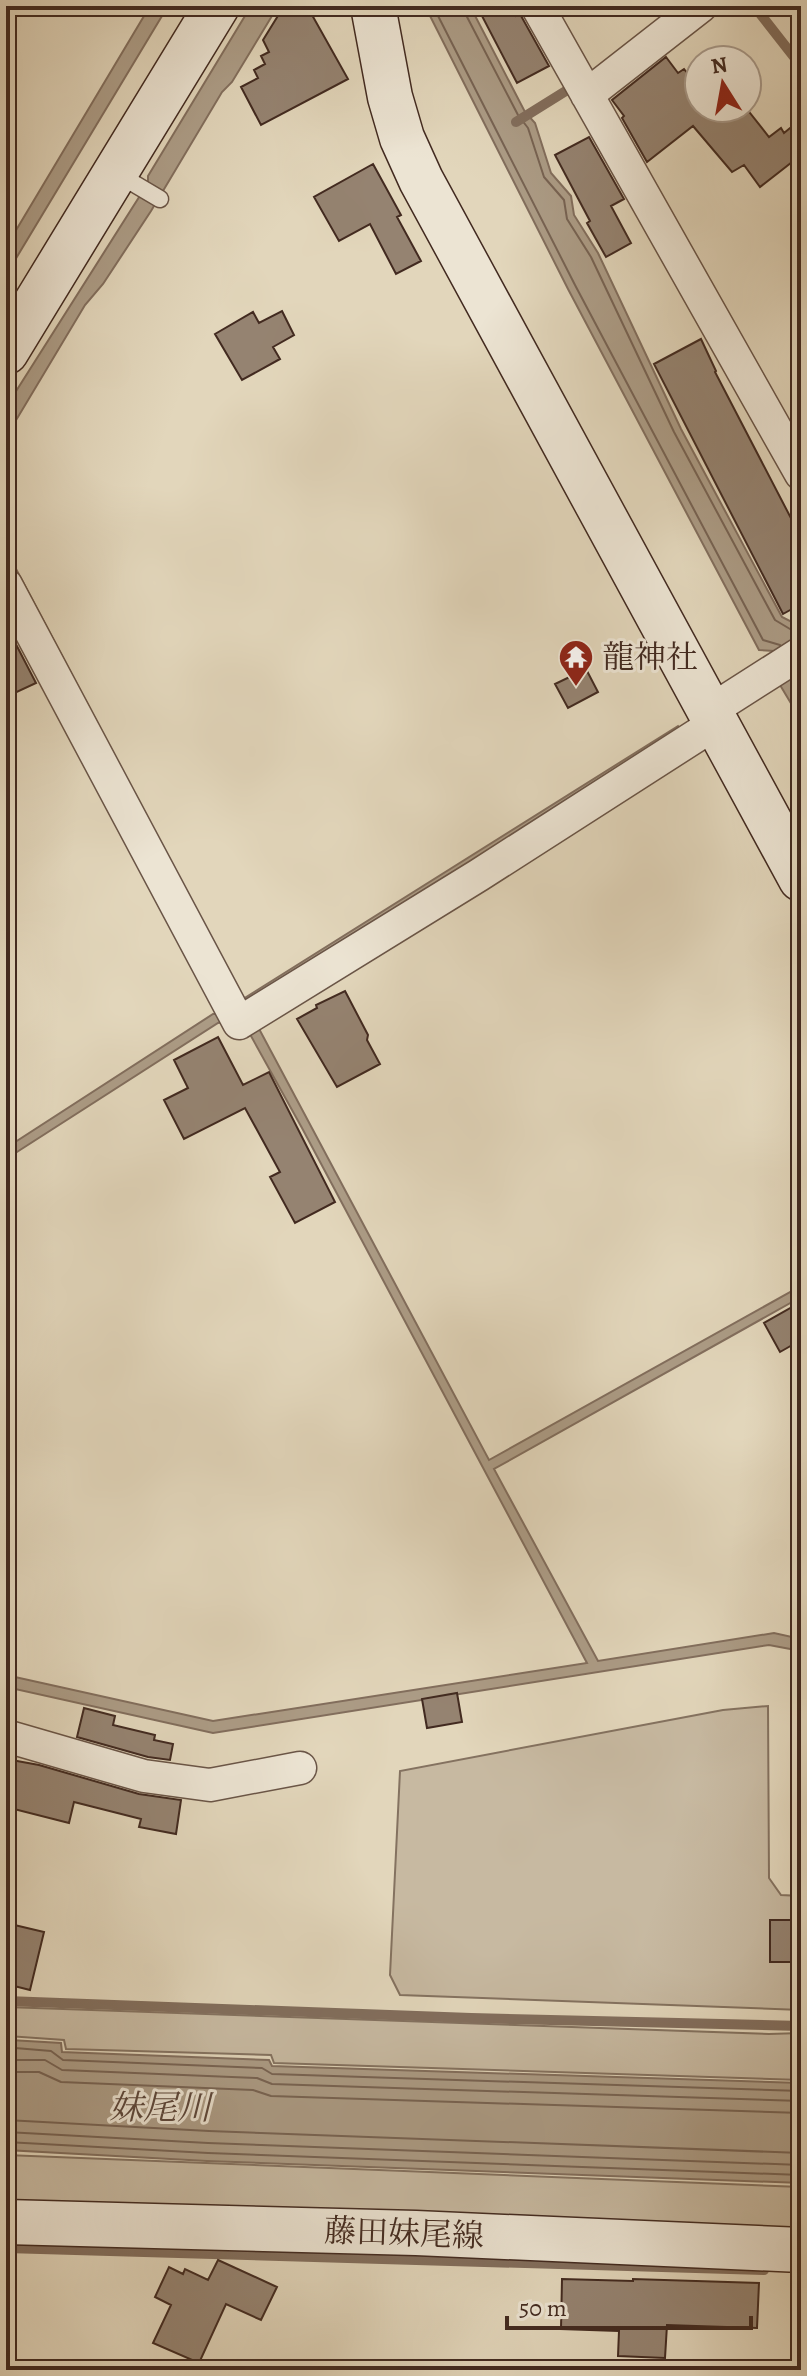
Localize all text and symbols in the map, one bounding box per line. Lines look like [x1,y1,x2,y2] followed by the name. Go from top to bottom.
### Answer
[683,44,763,124] north arrow
[709,49,730,82] text: N
[602,635,698,679] place label: 龍神社
[557,638,595,688] temple icon: 龍神社
[109,2084,215,2131] water label: 妹尾川
[323,2208,485,2258] street label: 藤田妹尾線
[507,2280,751,2330] scale bar
[519,2292,567,2324] text: 50 m

